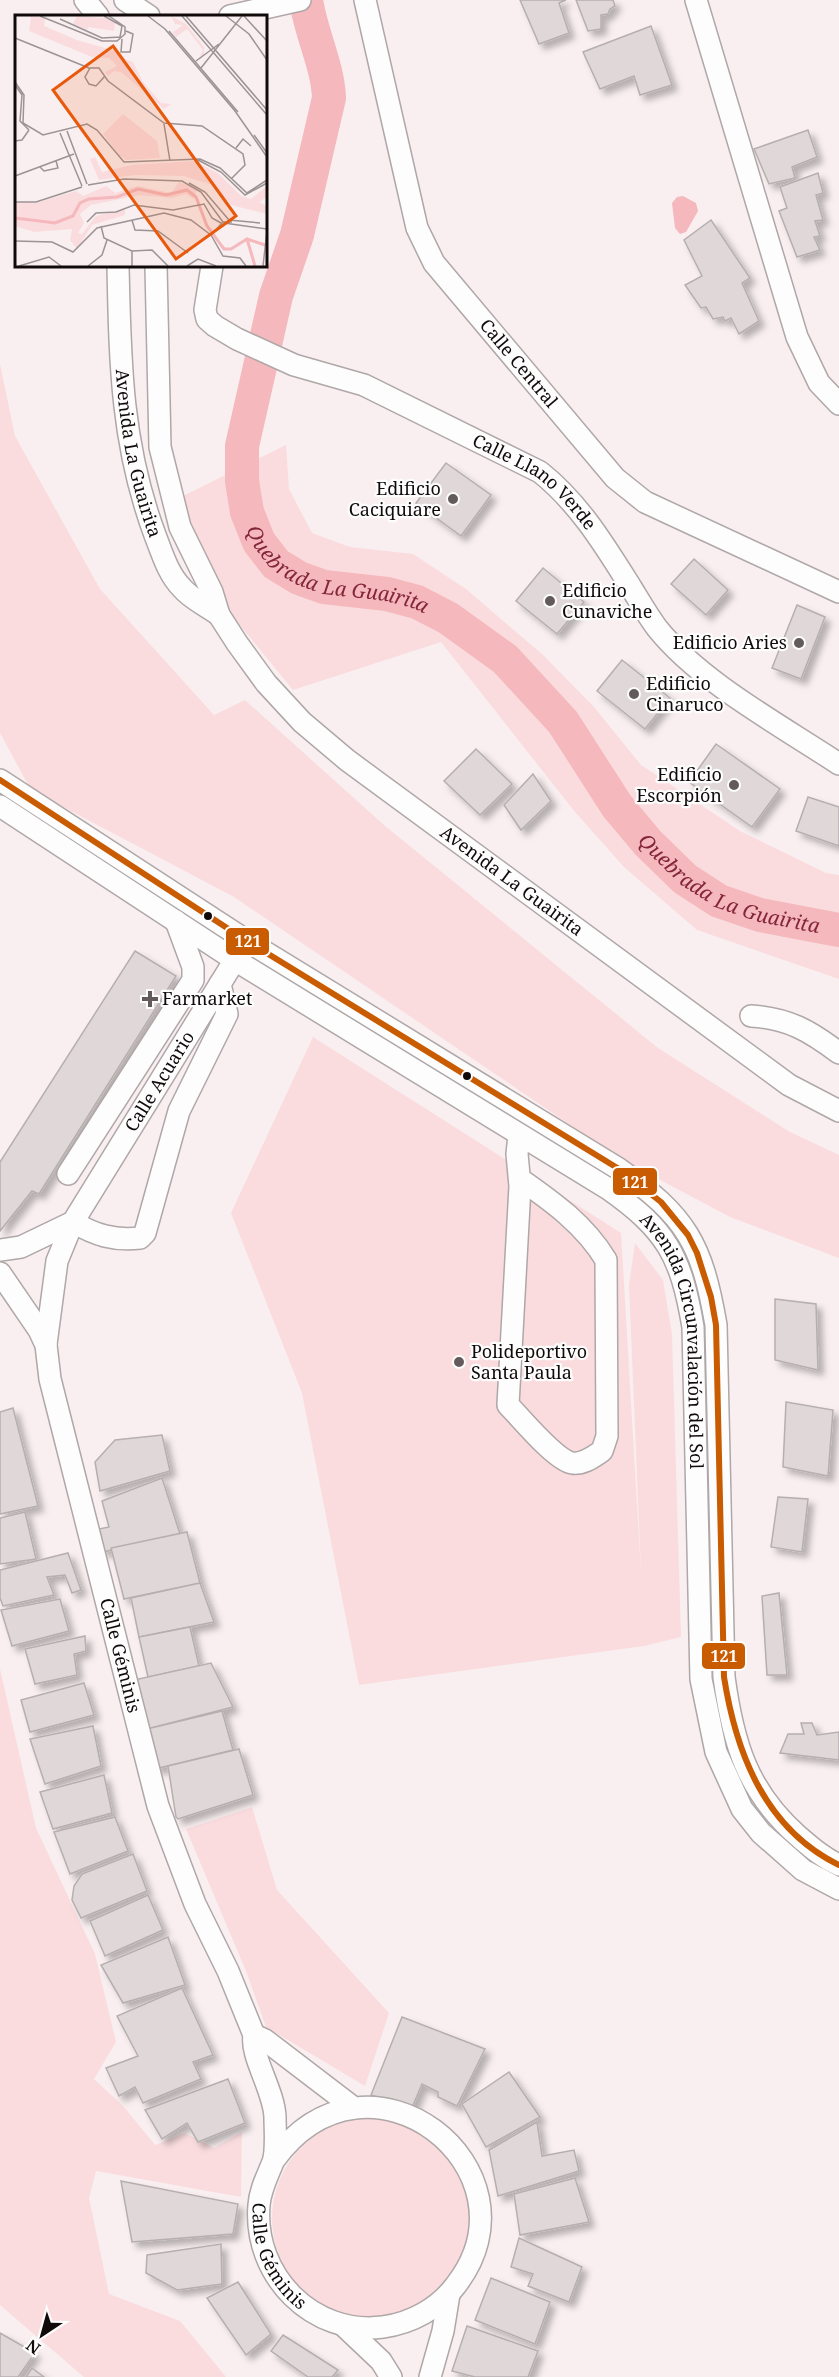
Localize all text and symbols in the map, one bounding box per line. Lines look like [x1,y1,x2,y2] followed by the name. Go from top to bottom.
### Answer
[15,15,267,267] inset map
[475,313,564,413] street label: Calle Central
[111,368,168,541] street label: Avenida La Guairita
[469,428,602,534] street label: Calle Llano Verde
[349,476,441,521] place label: Edificio Caciquiare
[446,492,460,506] marker: Edificio Caciquiare
[241,521,434,619] water label: Quebrada La Guairita
[562,578,652,623] place label: Edificio Cunaviche
[543,594,557,608] marker: Edificio Cunaviche
[673,630,787,654] place label: Edificio Aries
[792,636,806,650] marker: Edificio Aries
[646,671,724,716] place label: Edificio Cinaruco
[627,687,641,701] marker: Edificio Cinaruco
[636,762,722,807] place label: Edificio Escorpión
[727,778,741,792] marker: Edificio Escorpión
[436,820,589,941] street label: Avenida La Guairita
[633,828,823,939] water label: Quebrada La Guairita
[202,910,214,922] unlabelled marker
[225,927,270,956] line badge: 121
[234,930,262,952] text: 121
[162,986,252,1010] place label: Farmarket
[143,992,157,1006] marker: Farmarket
[119,1026,199,1136] street label: Calle Acuario
[461,1070,473,1082] unlabelled marker
[612,1167,658,1196] line badge: 121
[621,1171,649,1193] text: 121
[635,1207,709,1470] street label: Avenida Circunvalación del Sol
[471,1339,587,1384] place label: Polideportivo Santa Paula
[452,1355,466,1369] marker: Polideportivo Santa Paula
[95,1595,147,1715] street label: Calle Géminis
[701,1642,746,1670] line badge: 121
[710,1645,738,1667] text: 121
[247,2202,312,2314] street label: Calle Géminis
[12,2305,72,2365] north arrow
[21,2334,45,2360] text: N

